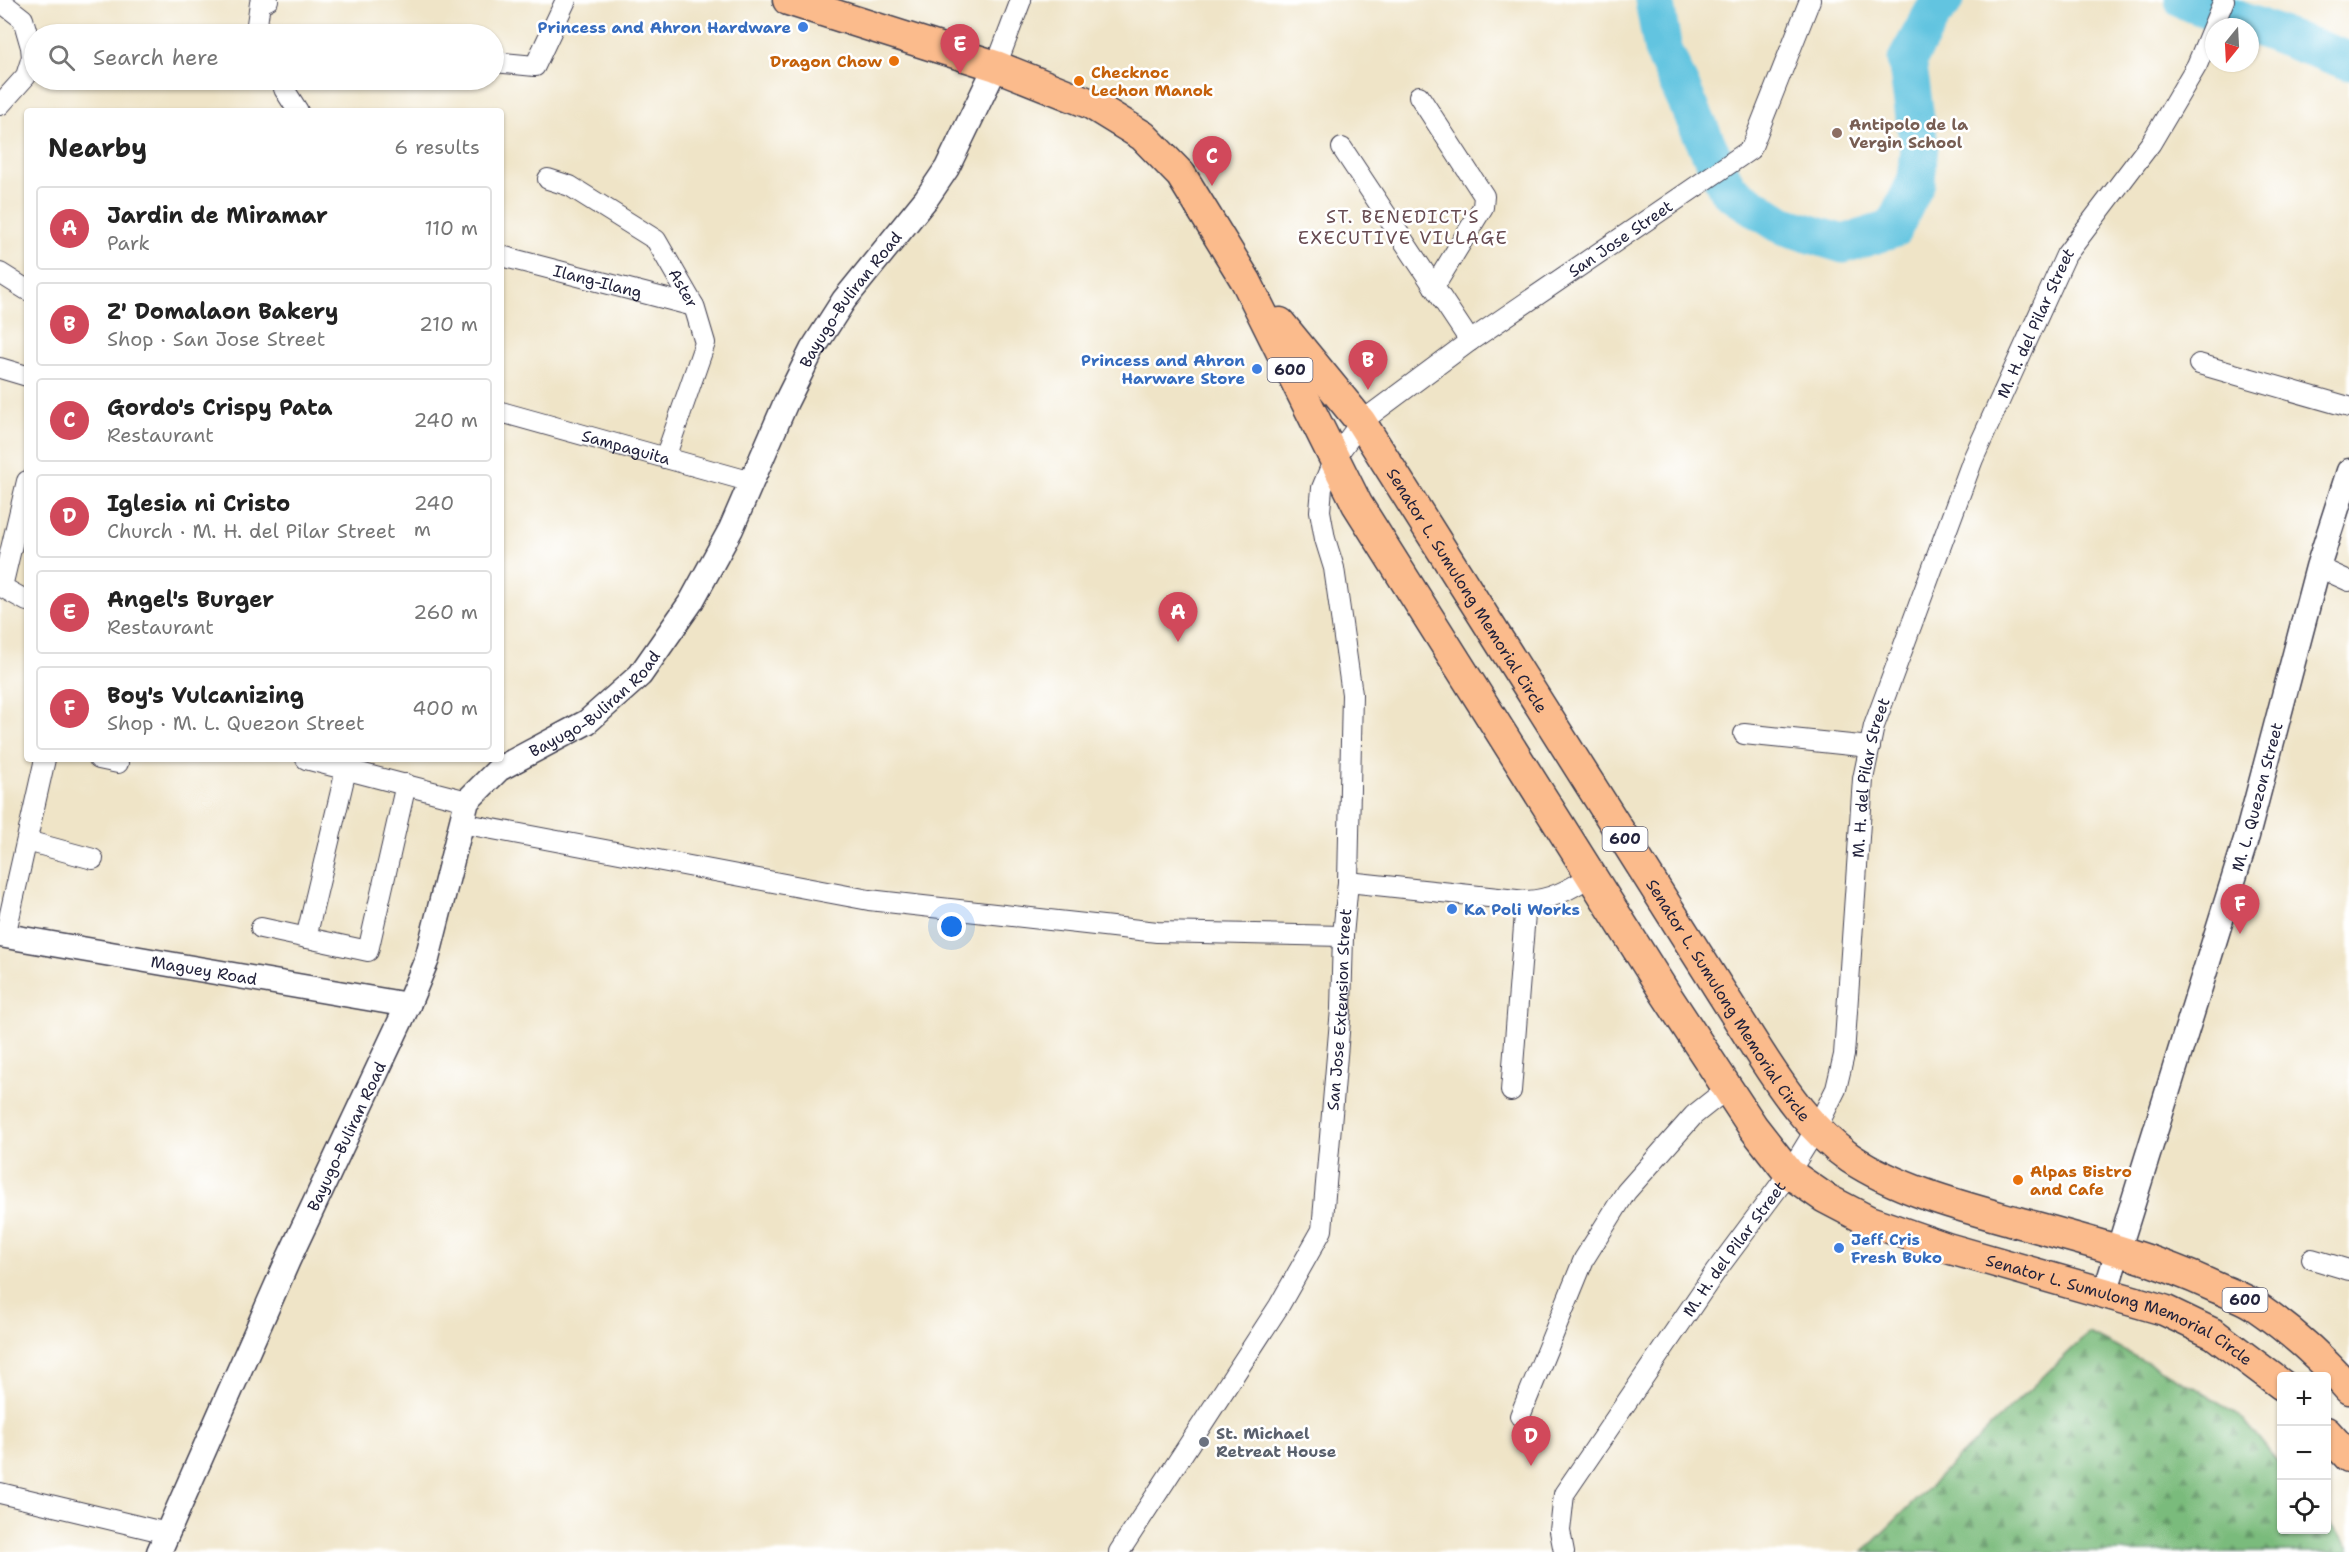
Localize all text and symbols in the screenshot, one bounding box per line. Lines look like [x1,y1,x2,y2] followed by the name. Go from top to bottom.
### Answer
[537,17,791,38] place label: Princess and Ahron Hardware
[2205,18,2259,72] north arrow
[796,20,810,34] marker: Princess and Ahron Hardware
[24,24,504,90] search box
[940,25,980,74] pin: E
[45,41,78,74] icon: search
[93,43,219,72] text: Search here
[770,51,883,72] place label: Dragon Chow
[887,54,901,68] marker: Dragon Chow
[1091,62,1213,101] place label: Checknoc Lechon Manok
[1072,74,1086,88] marker: Checknoc Lechon Manok
[1849,114,1968,153] place label: Antipolo de la Vergin School
[1830,126,1844,140] marker: Antipolo de la Vergin School
[48,130,147,165] text: Nearby
[394,134,480,160] text: 6 results
[1192,136,1232,186] pin: C
[1564,196,1677,282] street label: San Jose Street
[107,201,328,230] text: Jardin de Miramar
[1298,205,1508,250] district label: ST. BENEDICT'S EXECUTIVE VILLAGE
[62,215,77,241] text: A
[424,215,478,241] text: 110 m
[795,227,906,371] street label: Bayugo-Buliran Road
[107,230,150,256] text: Park
[1992,244,2079,402] street label: M. H. del Pilar Street
[551,260,644,303] street label: Ilang-Ilang
[664,265,703,312] street label: Aster
[107,297,338,326] text: Z' Domalaon Bakery
[63,311,76,337] text: B
[419,311,478,337] text: 210 m
[107,326,325,352] text: Shop · San Jose Street
[1348,340,1388,390] pin: B
[1081,350,1245,389] place label: Princess and Ahron Harware Store
[1268,358,1312,382] road number: 600
[1250,362,1264,376] marker: Princess and Ahron Harware Store
[107,393,332,422] text: Gordo's Crispy Pata
[63,407,76,433] text: C
[413,407,478,433] text: 240 m
[107,422,214,448] text: Restaurant
[579,425,673,470] street label: Sampaguita
[1382,464,1552,717] street label: Senator L. Sumulong Memorial Circle
[107,489,290,518] text: Iglesia ni Cristo
[414,490,454,542] text: 240 m
[62,503,77,529] text: D
[107,518,396,544] text: Church · M. H. del Pilar Street
[107,585,274,614] text: Angel's Burger
[1158,592,1198,642] pin: A
[63,599,76,625] text: E
[413,599,478,625] text: 260 m
[107,614,214,640] text: Restaurant
[526,646,665,762] street label: Bayugo-Buliran Road
[107,681,304,710] text: Boy's Vulcanizing
[64,695,75,721] text: F
[412,695,478,721] text: 400 m
[1848,695,1895,859] street label: M. H. del Pilar Street
[107,710,365,736] text: Shop · M. L. Quezon Street
[2227,720,2288,874] street label: M. L. Quezon Street
[1602,827,1648,851] road number: 600
[1641,875,1815,1126] street label: Senator L. Sumulong Memorial Circle
[2220,884,2260,934] pin: F
[1464,899,1580,920] place label: Ka Poli Works
[1445,902,1459,916] marker: Ka Poli Works
[1322,908,1356,1111] street label: San Jose Extension Street
[937,912,966,941] your location
[149,951,259,990] street label: Maguey Road
[303,1058,391,1215] street label: Bayugo-Buliran Road
[2030,1161,2132,1200] place label: Alpas Bistro and Cafe
[2011,1173,2025,1187] marker: Alpas Bistro and Cafe
[1678,1177,1791,1321] street label: M. H. del Pilar Street
[1851,1229,1942,1268] place label: Jeff Cris Fresh Buko
[1832,1241,1846,1255] marker: Jeff Cris Fresh Buko
[1984,1250,2256,1370] street label: Senator L. Sumulong Memorial Circle
[2222,1288,2268,1312] road number: 600
[2277,1372,2331,1534] map controls
[2277,1372,2331,1426] button: +
[1512,1416,1550,1466] pin: D
[1216,1423,1337,1462] place label: St. Michael Retreat House
[2277,1426,2331,1480] button: −
[1197,1435,1211,1449] marker: St. Michael Retreat House
[2277,1480,2331,1534] button: locate

